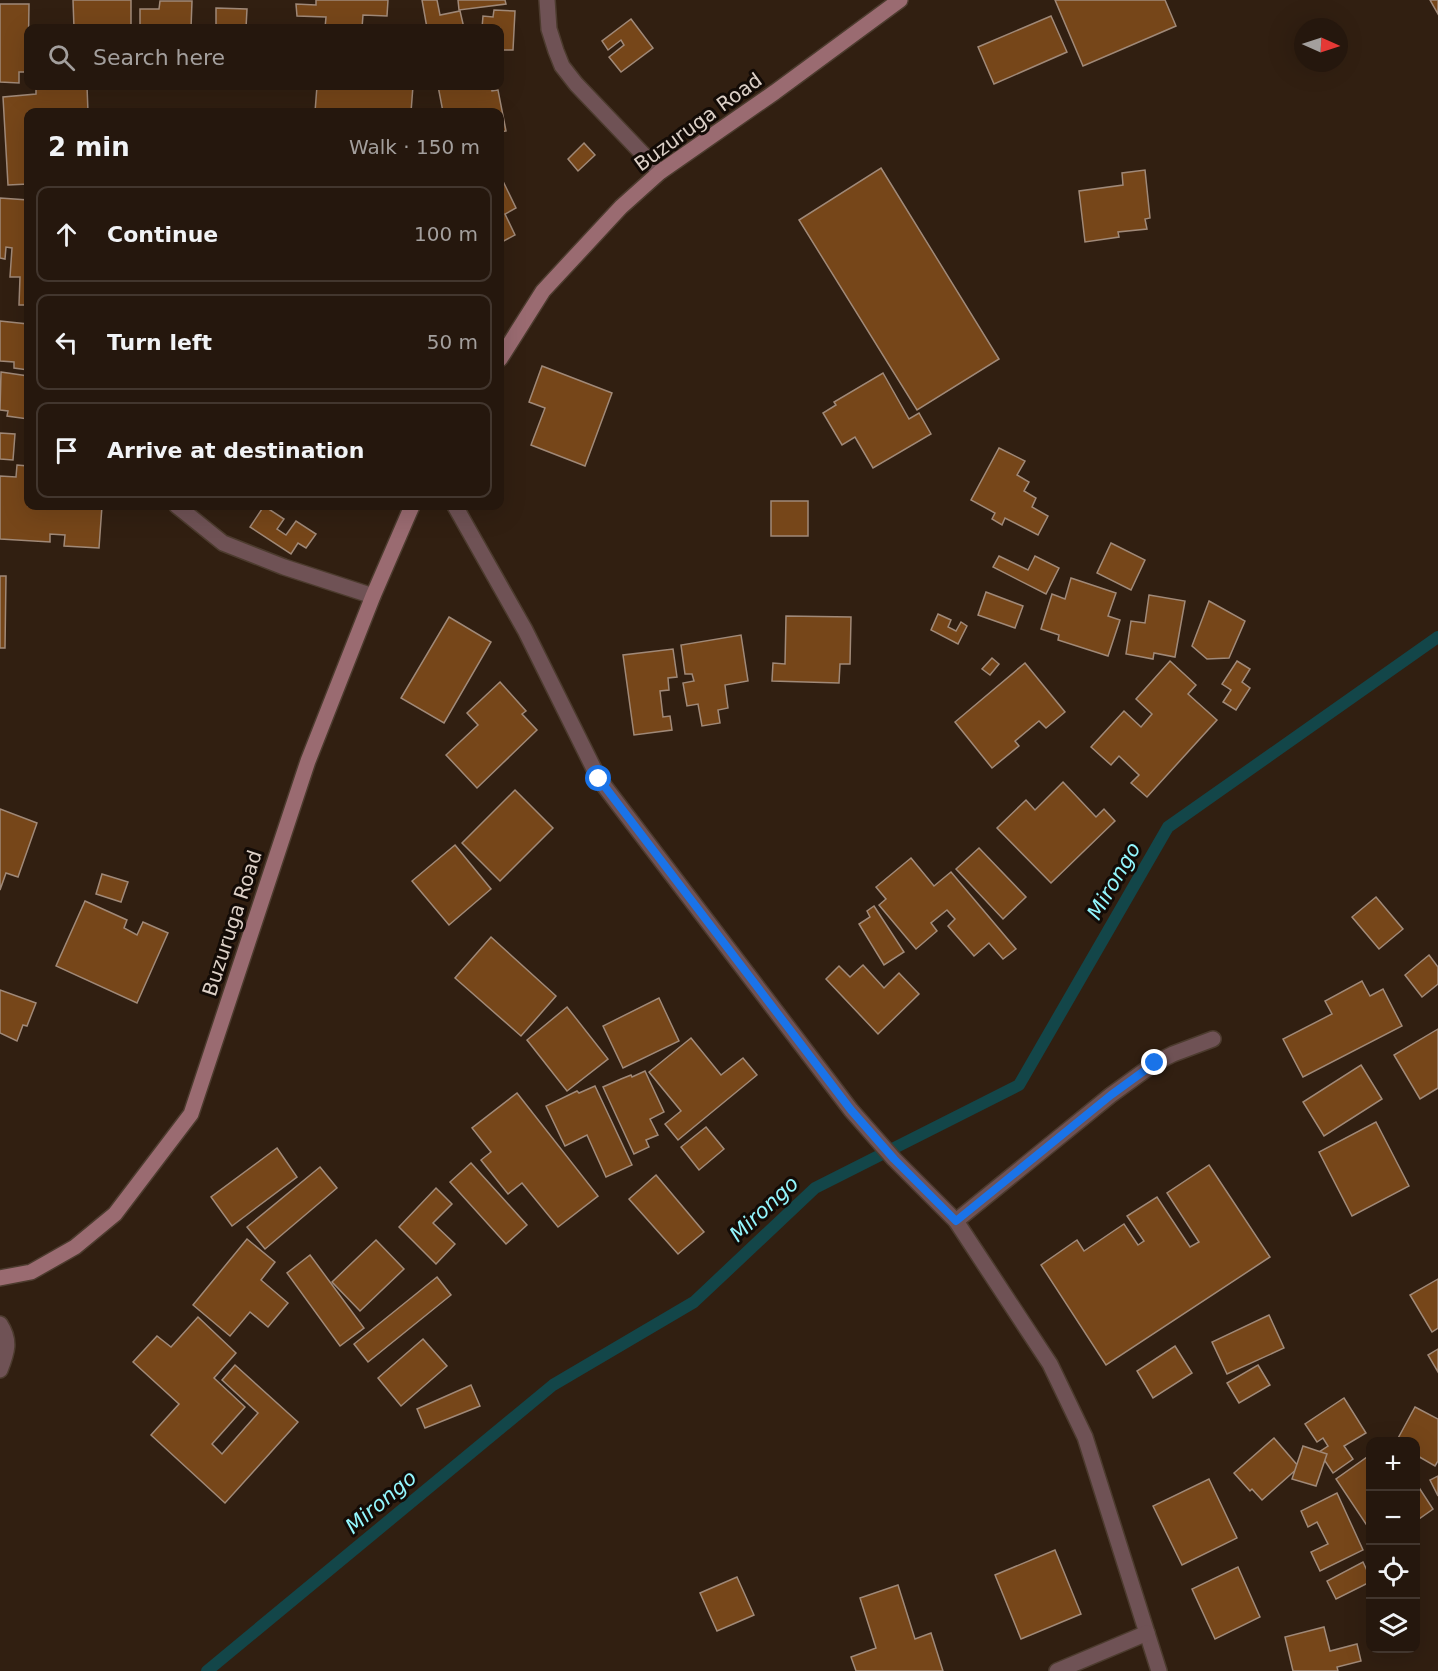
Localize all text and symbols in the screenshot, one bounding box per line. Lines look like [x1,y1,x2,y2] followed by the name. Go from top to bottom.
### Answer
[1294,18,1348,72] north arrow
[24,24,504,90] search box
[45,41,78,74] icon: search
[93,45,225,70] text: Search here
[629,68,767,176] street label: Buzuruga Road
[48,132,130,162] text: 2 min
[349,135,480,159] text: Walk · 150 m
[50,218,83,251] icon: ahead
[107,222,218,247] text: Continue
[414,222,478,246] text: 100 m
[50,326,83,359] icon: left
[107,330,212,355] text: Turn left
[427,330,478,354] text: 50 m
[50,434,83,467] icon: arrive
[107,438,364,463] text: Arrive at destination
[585,765,611,791] route start
[1082,838,1146,924] water label: Mirongo
[197,847,267,999] street label: Buzuruga Road
[1141,1049,1167,1075] route end
[725,1171,803,1247] water label: Mirongo
[1366,1437,1420,1653] map controls
[1366,1437,1420,1491] button: +
[341,1466,421,1538] water label: Mirongo
[1366,1491,1420,1545] button: −
[1366,1545,1420,1599] button: locate
[1366,1599,1420,1653] button: layers

